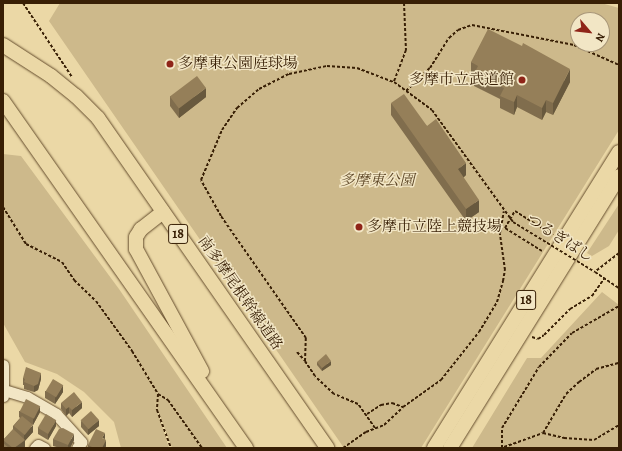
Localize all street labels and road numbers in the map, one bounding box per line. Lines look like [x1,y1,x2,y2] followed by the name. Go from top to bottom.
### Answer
[523,210,597,266] street label: つるぎばし
[168,222,188,246] road number: 18
[194,233,286,353] street label: 南多摩尾根幹線道路
[516,288,536,312] road number: 18

